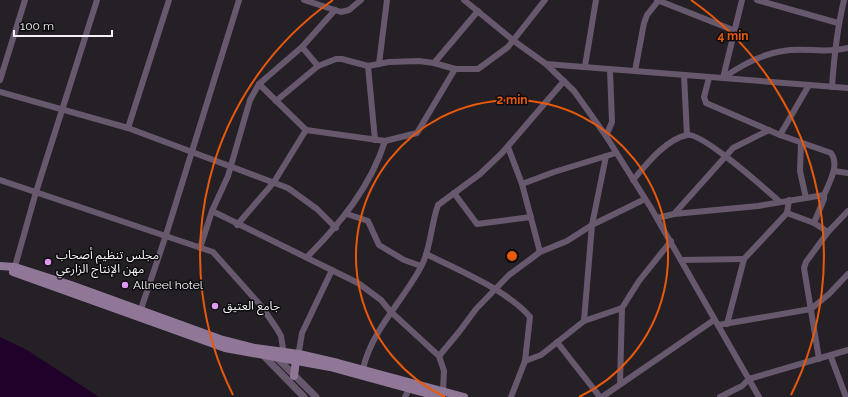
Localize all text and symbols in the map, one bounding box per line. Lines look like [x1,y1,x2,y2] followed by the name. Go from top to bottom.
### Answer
[14,12,112,38] scale bar
[20,19,54,33] text: 100 m
[717,29,749,43] text: 4 min
[496,93,528,107] text: 2 min
[56,247,159,279] place label: مجلس تنظيم أصحاب مهن الإنتاج الزارعي
[505,249,519,263] centre of rings
[43,257,53,267] marker: مجلس تنظيم أصحاب مهن الإنتاج الزارعي
[133,278,204,292] place label: Allneel hotel
[120,280,130,290] marker: Allneel hotel
[223,299,280,315] place label: جامع العتيق
[210,301,220,311] marker: جامع العتيق

